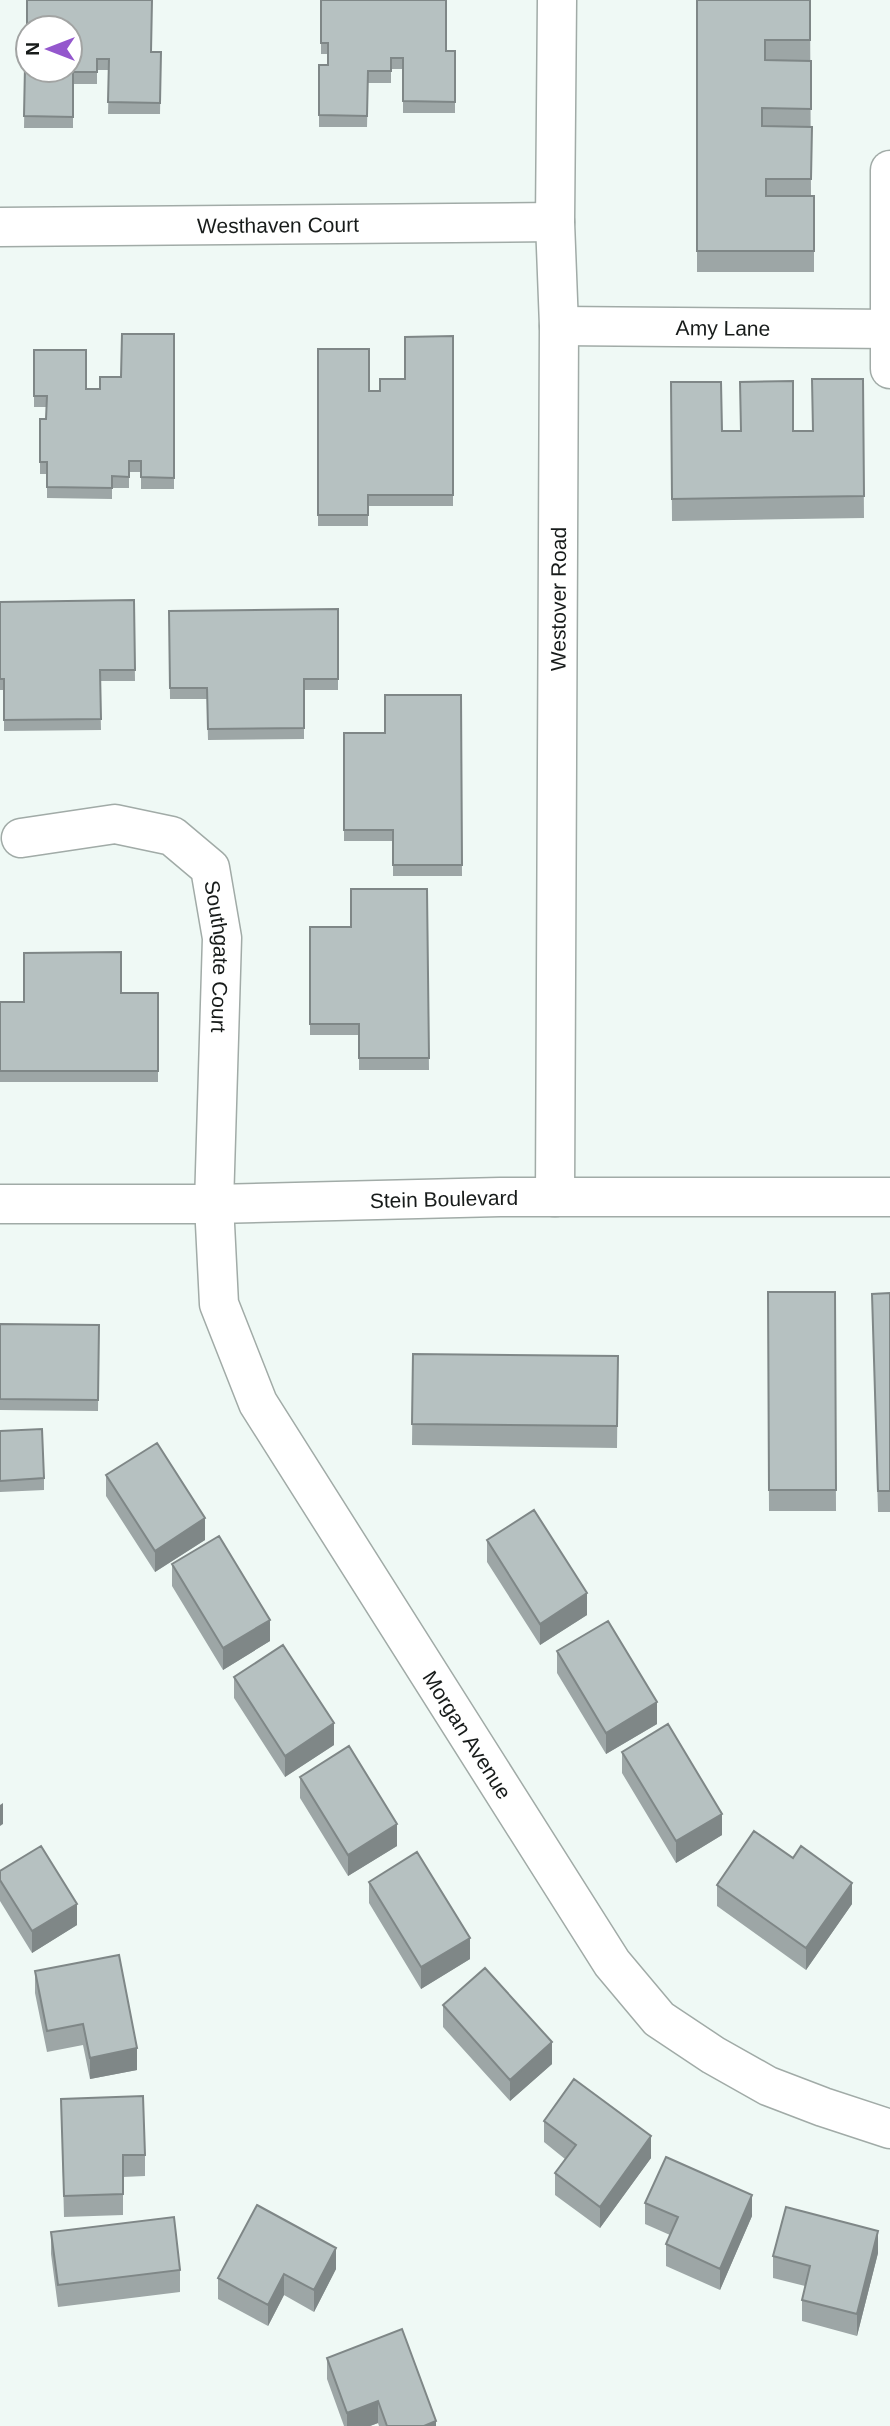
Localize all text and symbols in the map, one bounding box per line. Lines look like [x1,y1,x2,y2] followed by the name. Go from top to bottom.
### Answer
[14,14,84,84] north arrow
[22,42,43,56] text: N
[197,212,359,237] street label: Westhaven Court
[676,316,770,339] street label: Amy Lane
[546,527,570,671] street label: Westover Road
[201,878,234,1033] street label: Southgate Court
[369,1186,518,1212] street label: Stein Boulevard
[419,1666,517,1803] street label: Morgan Avenue

